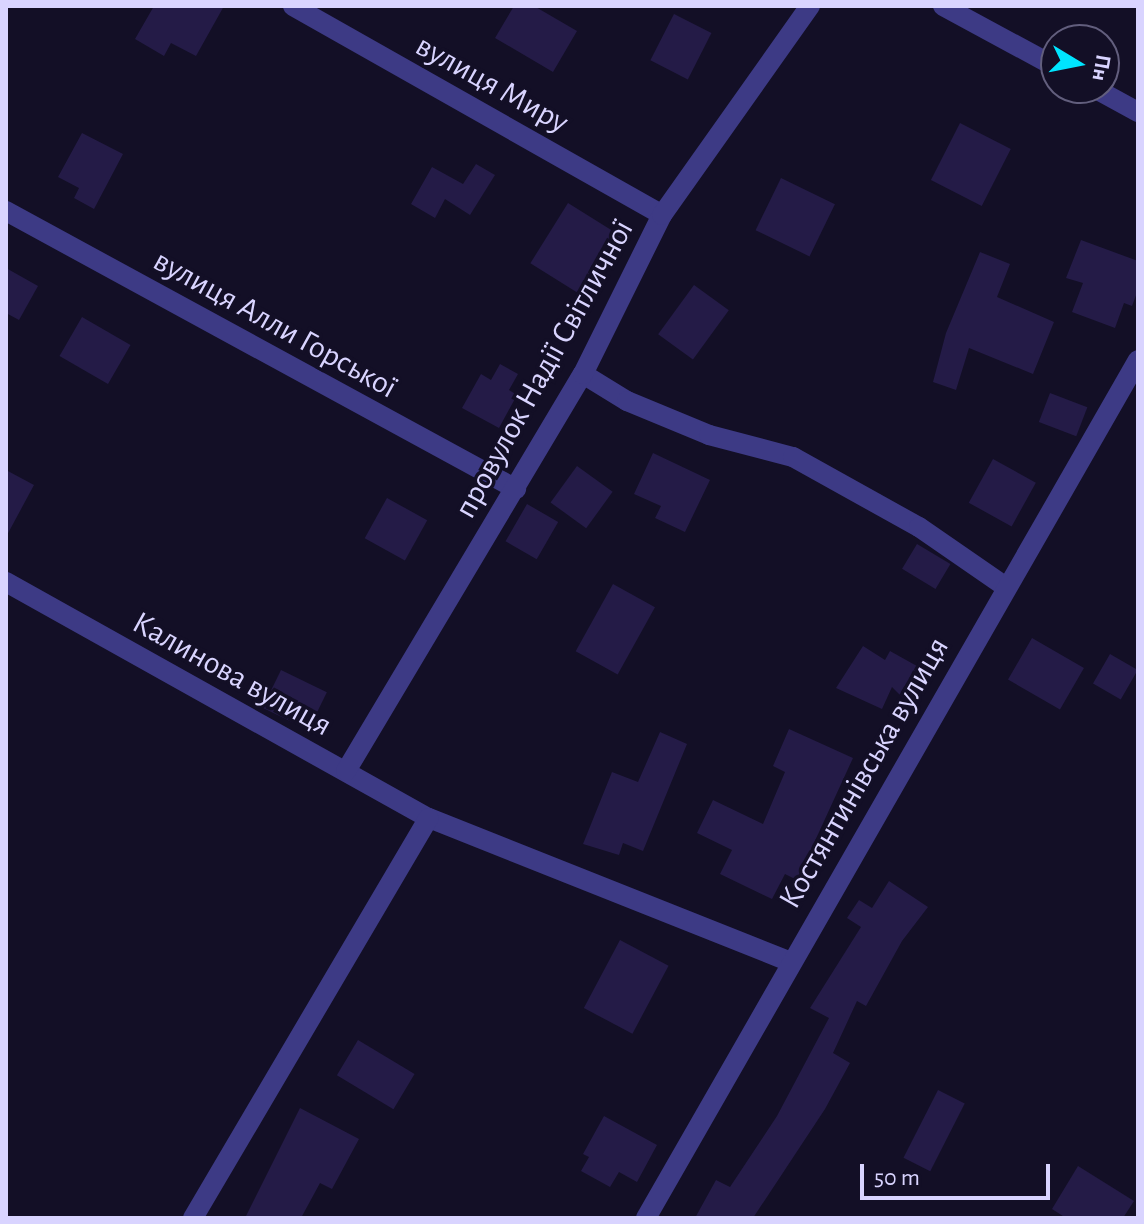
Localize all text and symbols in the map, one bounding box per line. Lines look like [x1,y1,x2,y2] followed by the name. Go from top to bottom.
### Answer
[1040,24,1120,104] north arrow
[409,26,575,142] street label: вулиця Миру
[1089,53,1115,83] text: Пн
[446,213,642,525] street label: провулок Надії Світличної
[147,241,403,407] street label: вулиця Алли Горської
[126,603,338,745] street label: Калинова вулиця
[771,631,957,915] street label: Костянтинівська вулиця
[864,1148,1054,1198] scale bar
[874,1166,920,1190] text: 50 m

